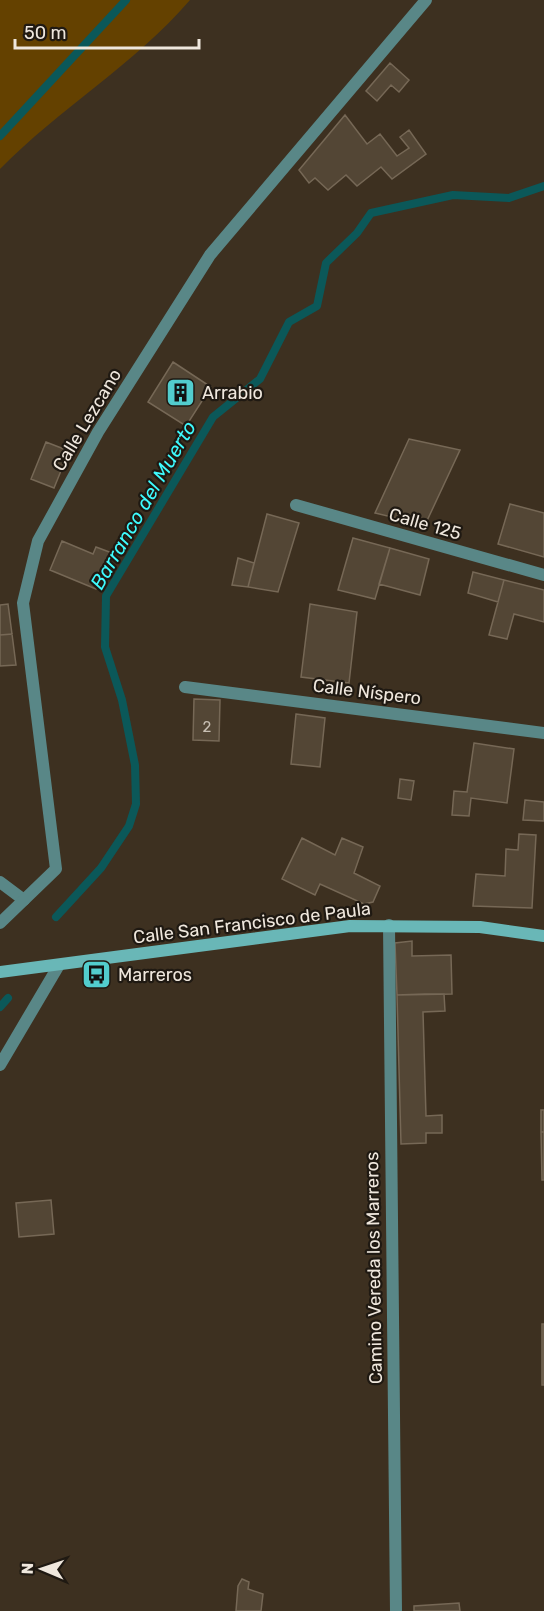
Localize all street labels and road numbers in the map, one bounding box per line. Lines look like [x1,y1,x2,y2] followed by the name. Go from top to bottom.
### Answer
[48,365,126,475] street label: Calle Lezcano
[386,503,464,545] street label: Calle 125
[312,674,422,710] street label: Calle Níspero
[132,898,372,948] street label: Calle San Francisco de Paula
[361,1152,387,1384] street label: Camino Vereda los Marreros

